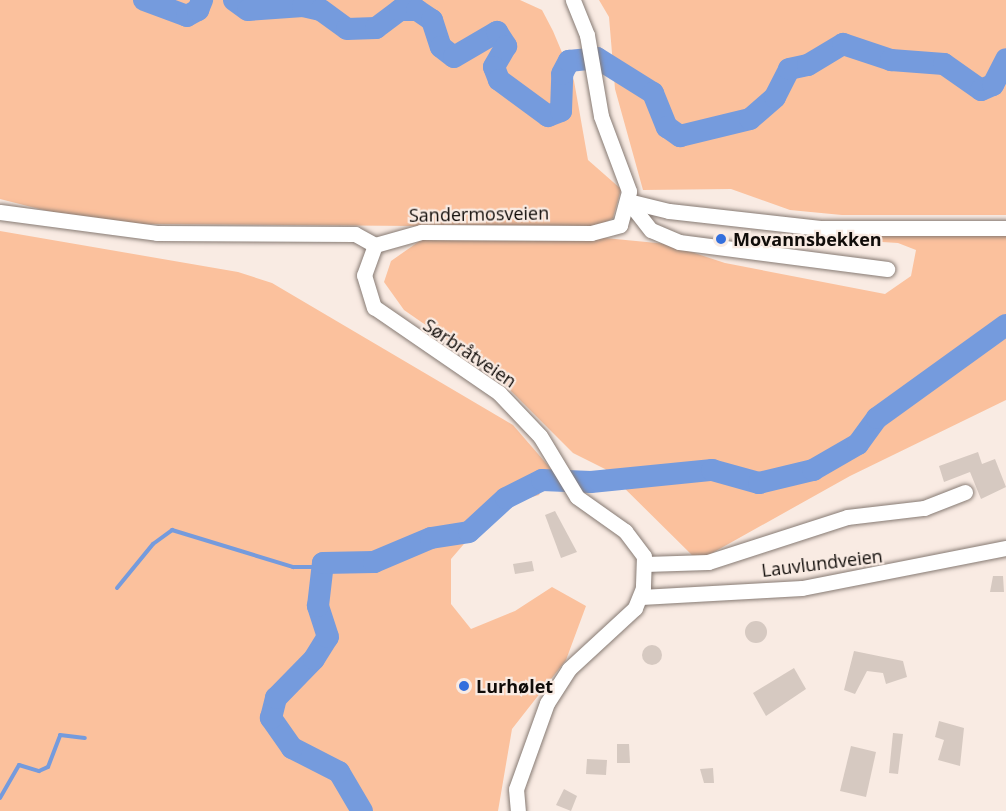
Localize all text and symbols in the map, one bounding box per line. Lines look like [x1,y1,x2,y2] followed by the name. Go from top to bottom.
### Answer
[409,202,549,226] street label: Sandermosveien
[733,228,882,250] place label: Movannsbekken
[714,232,728,246] marker: Movannsbekken
[419,314,521,392] street label: Sørbråtveien
[760,545,884,581] street label: Lauvlundveien
[476,675,553,697] place label: Lurhølet
[457,679,471,693] marker: Lurhølet

